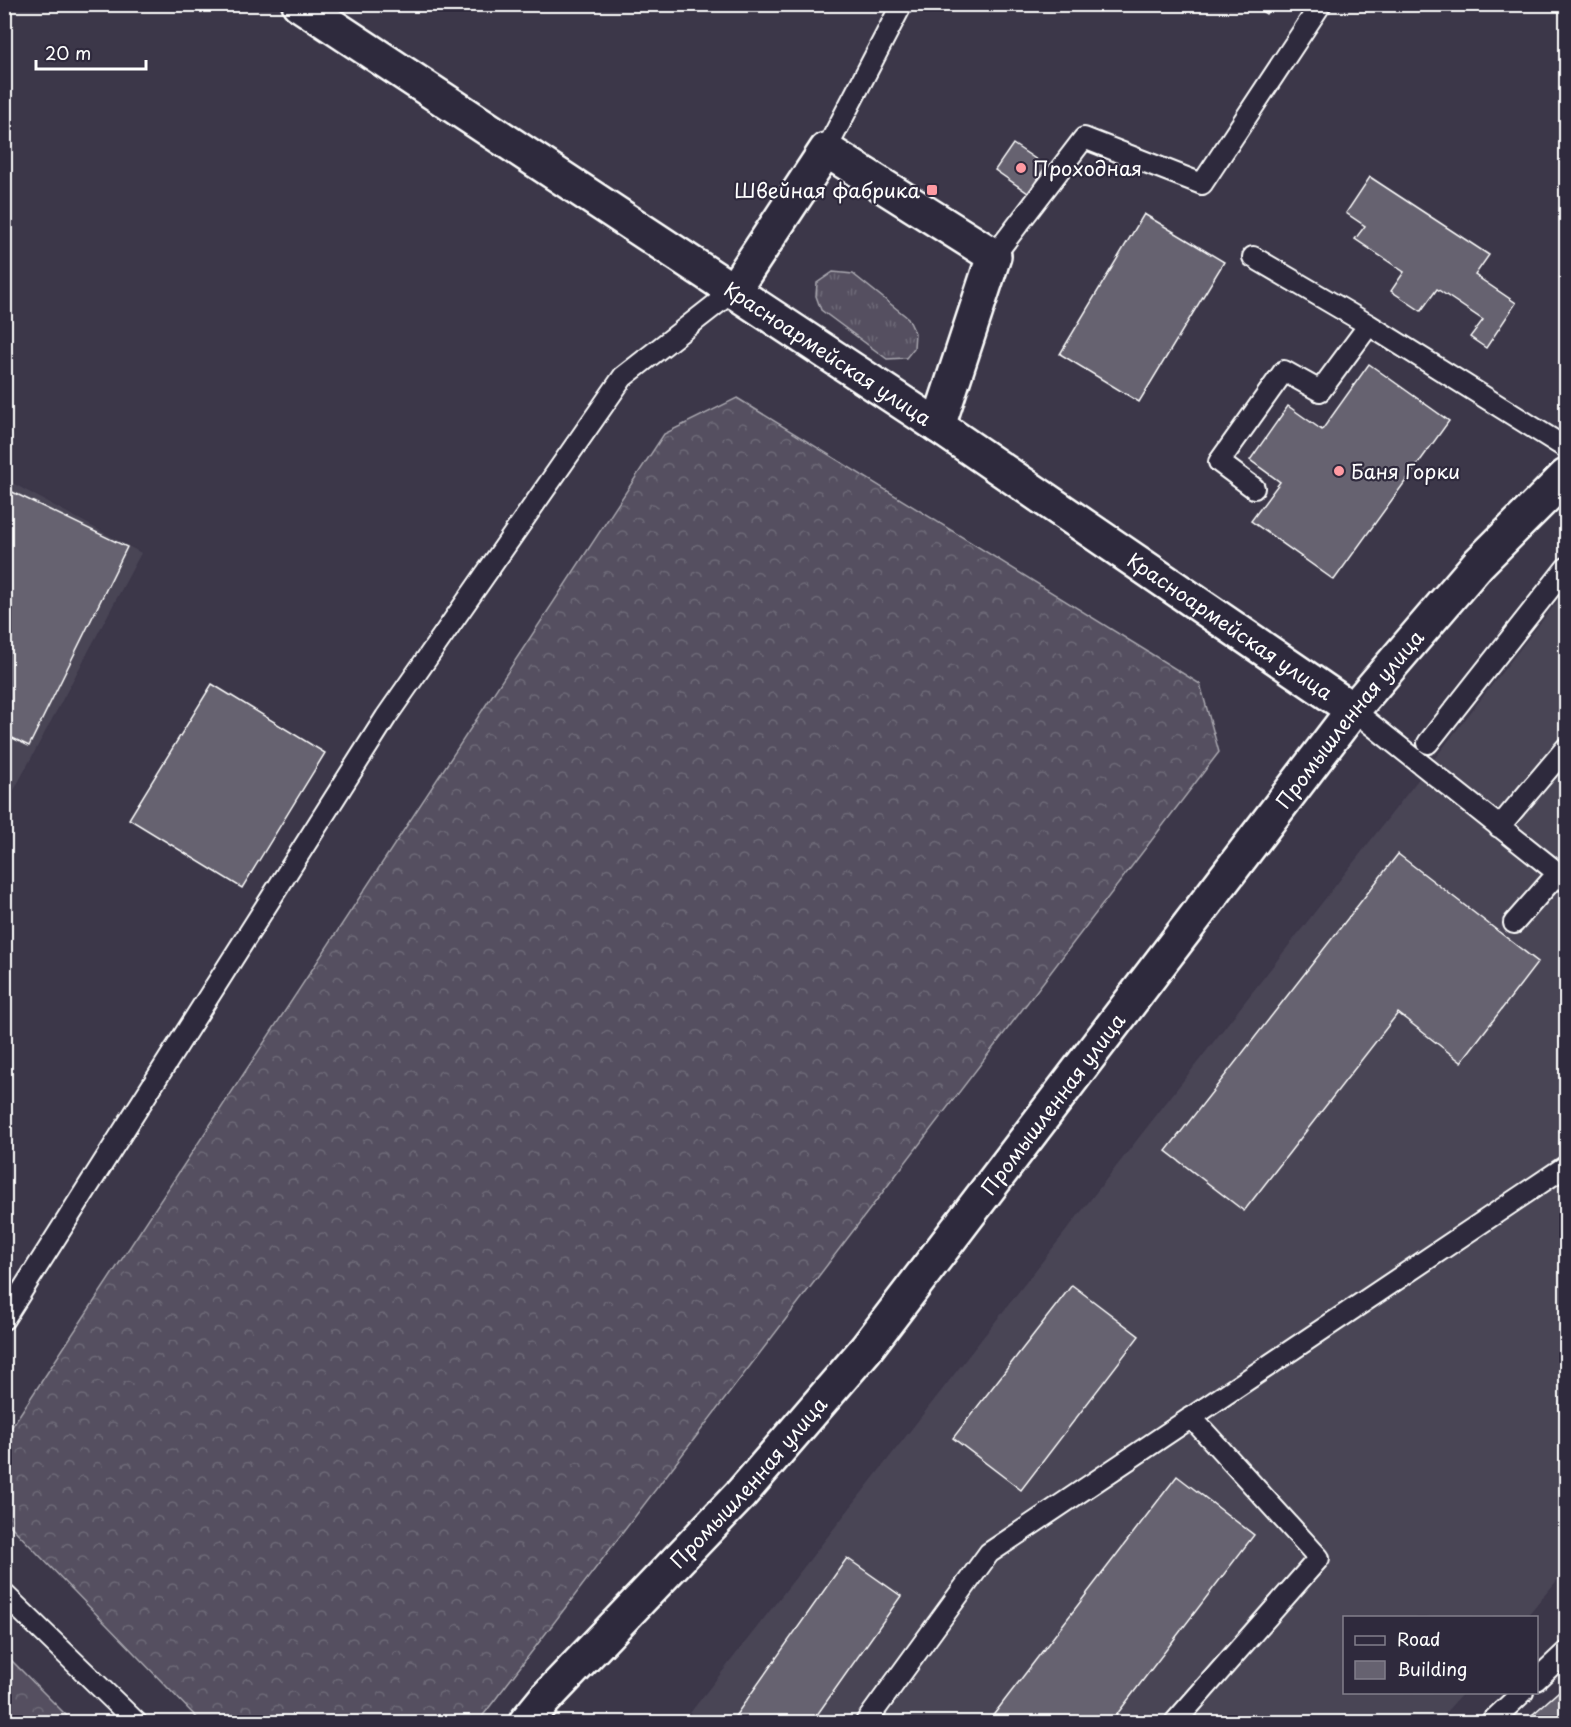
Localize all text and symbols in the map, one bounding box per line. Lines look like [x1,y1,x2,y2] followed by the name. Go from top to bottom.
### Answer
[36,33,146,71] scale bar
[45,39,91,66] text: 20 m
[1033,153,1142,183] place label: Проходная
[1014,161,1028,175] marker: Проходная
[734,175,920,205] place label: Швейная фабрика
[925,183,939,197] marker: Швейная фабрика
[718,274,938,433] street label: Красноармейская улица
[1351,456,1460,486] place label: Баня Горки
[1332,464,1346,478] marker: Баня Горки
[1122,545,1339,707] street label: Красноармейская улица
[1268,623,1431,815] street label: Промышленная улица
[974,1006,1132,1201] street label: Промышленная улица
[663,1390,834,1575] street label: Промышленная улица
[1343,1616,1538,1694] legend
[1397,1625,1441,1652] text: Road
[1397,1655,1467,1682] text: Building

